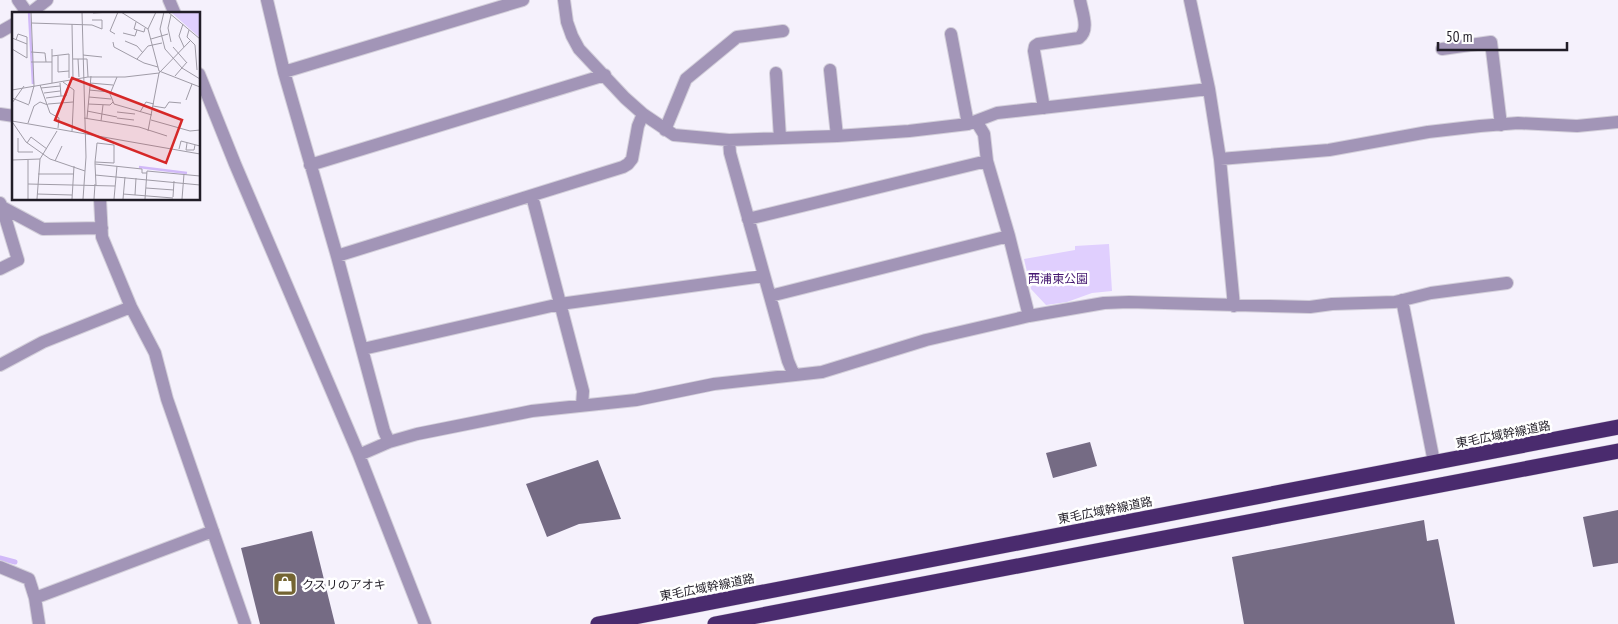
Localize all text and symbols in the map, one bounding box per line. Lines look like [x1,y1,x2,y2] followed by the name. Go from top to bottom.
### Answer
[12,12,200,200] inset map
[1438,20,1567,52] scale bar
[1446,27,1472,46] text: 50 m
[1028,271,1088,286] park label: 西浦東公園
[1454,417,1552,451] street label: 東毛広域幹線道路
[1056,493,1154,527] street label: 東毛広域幹線道路
[658,570,756,604] street label: 東毛広域幹線道路
[272,571,298,597] shop icon: クスリのアオキ
[302,577,386,592] place label: クスリのアオキ

